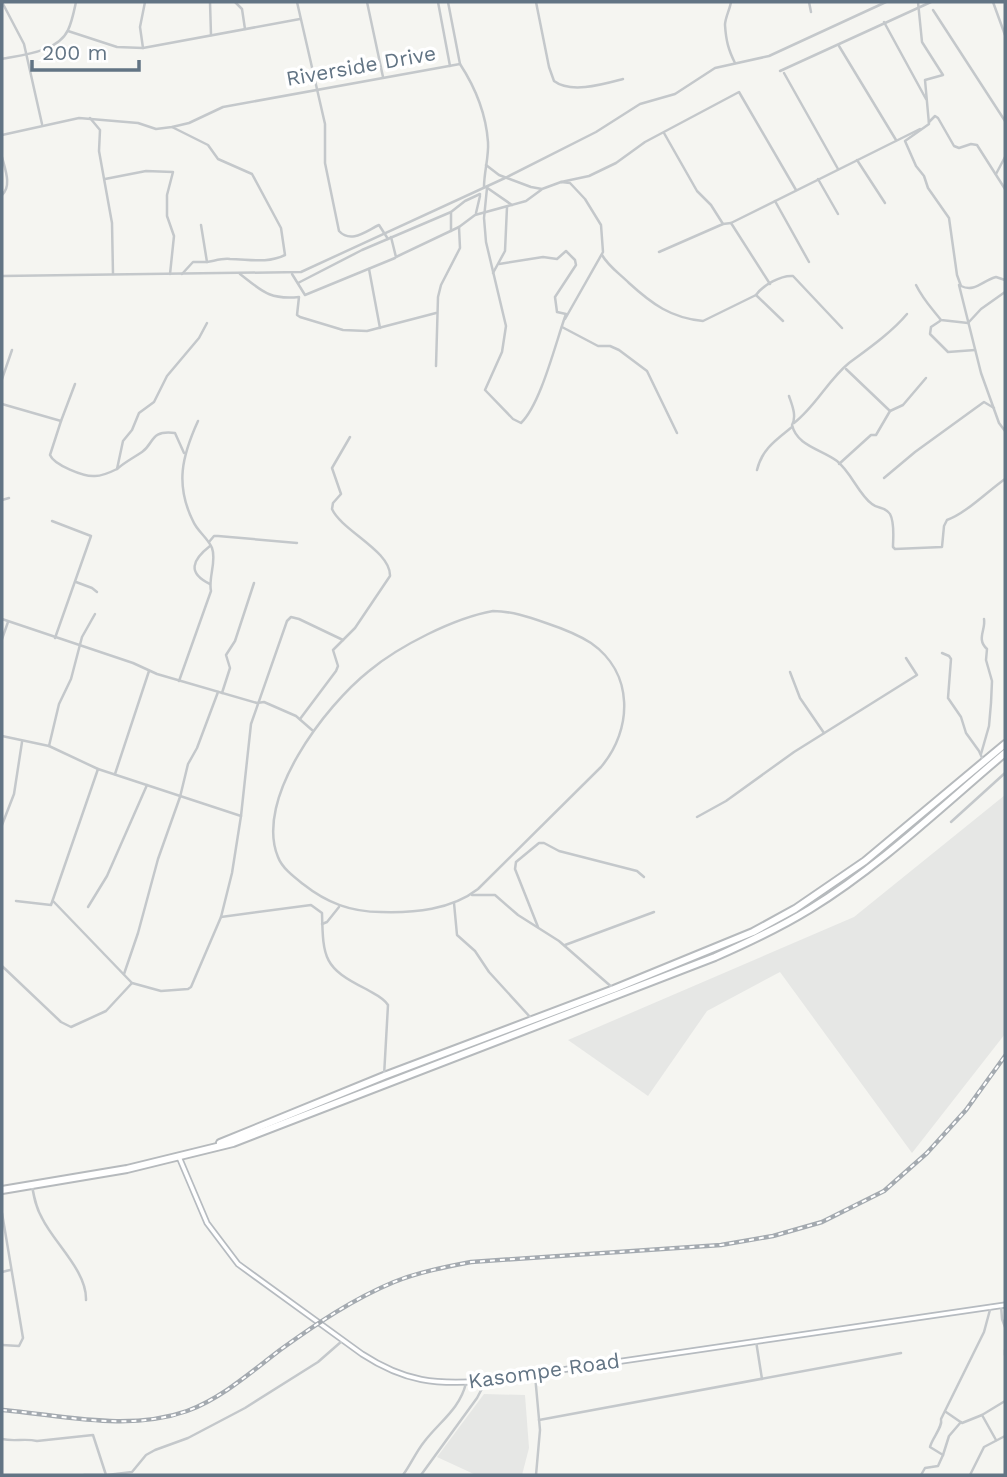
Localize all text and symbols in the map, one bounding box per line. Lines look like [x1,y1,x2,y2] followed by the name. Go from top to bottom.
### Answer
[32,28,138,72] scale bar
[42,40,108,65] text: 200 m
[284,40,438,91] street label: Riverside Drive
[467,1347,621,1394] street label: Kasompe Road

